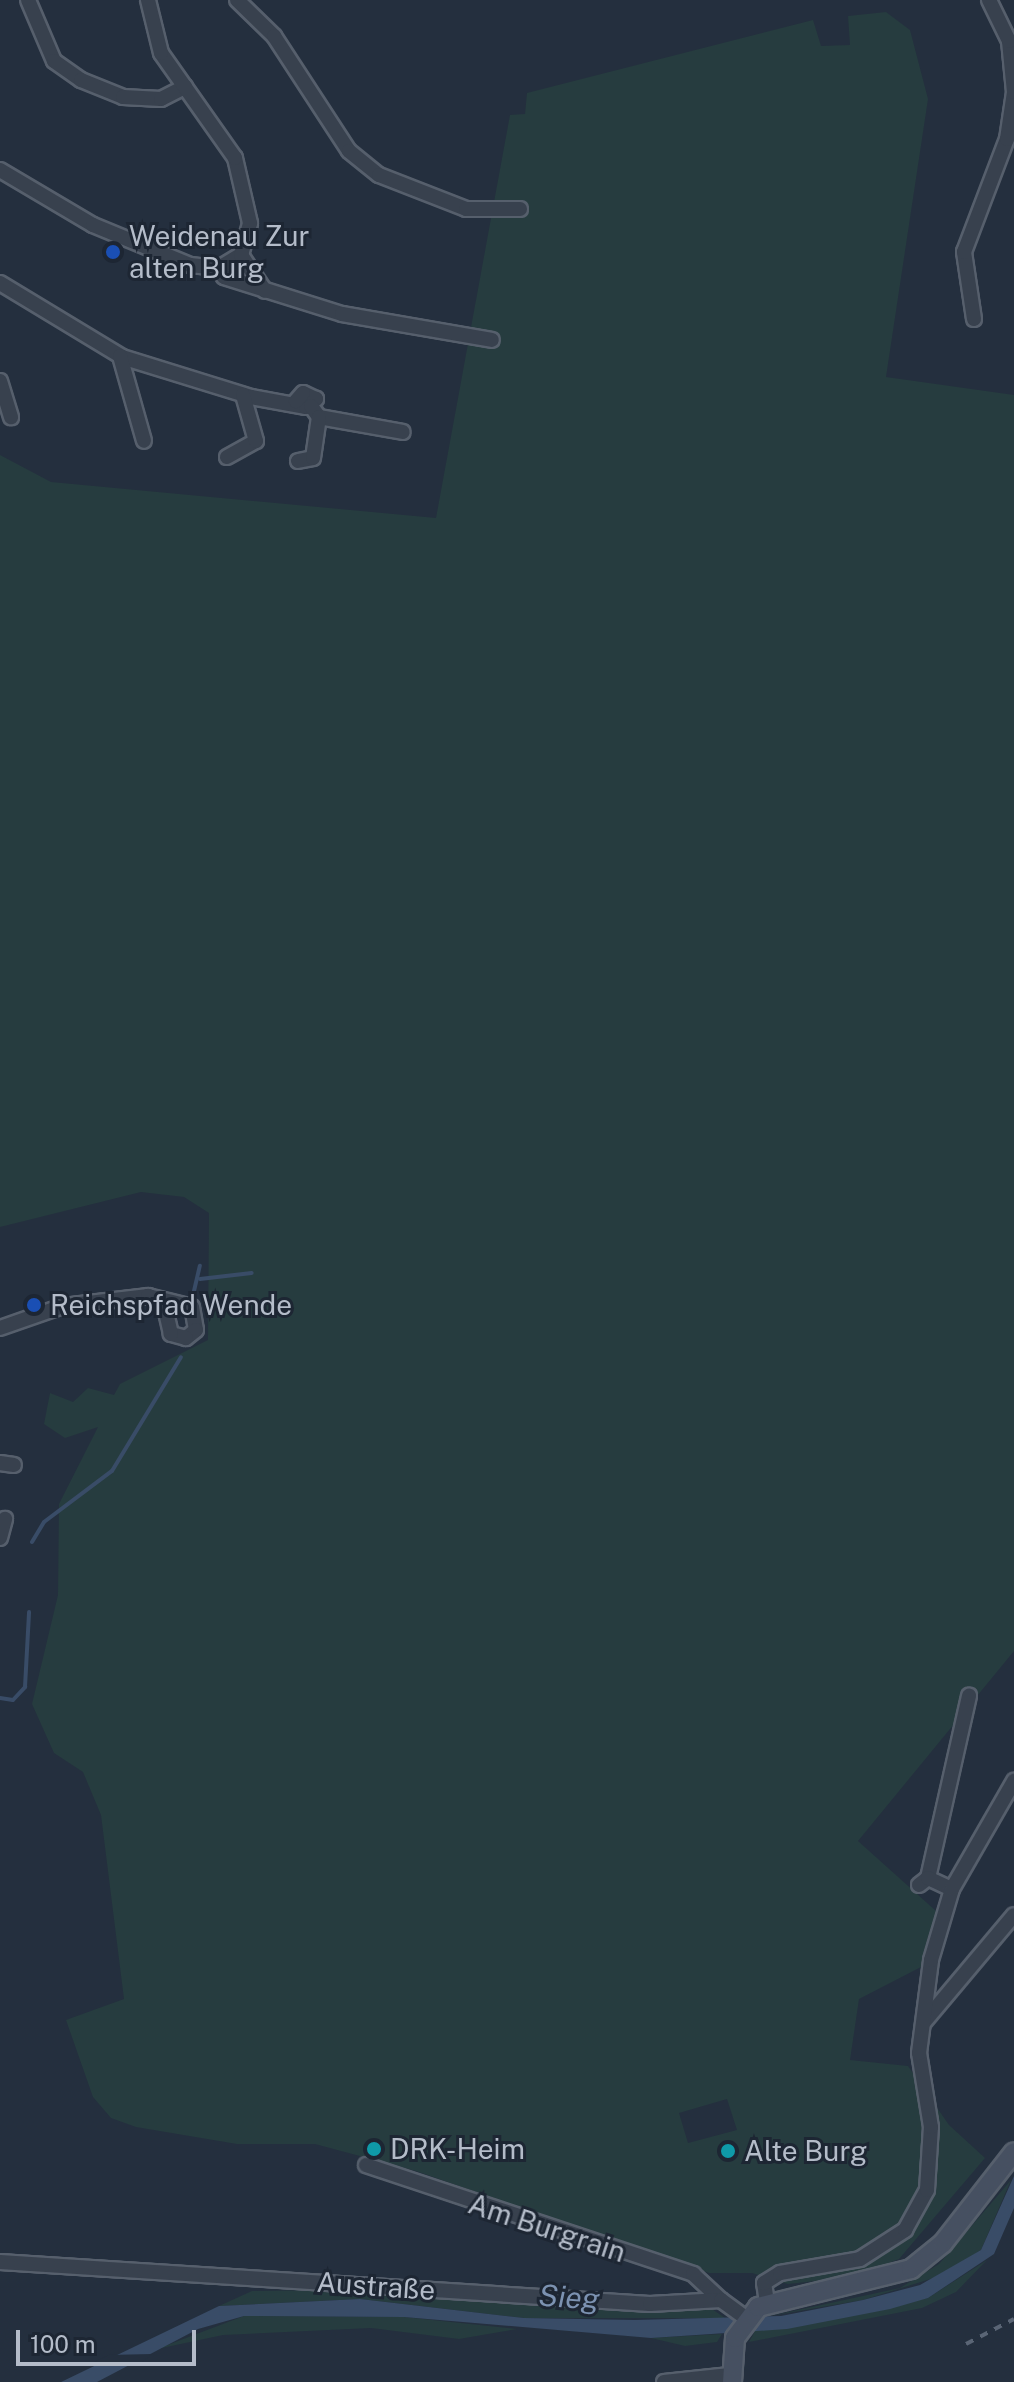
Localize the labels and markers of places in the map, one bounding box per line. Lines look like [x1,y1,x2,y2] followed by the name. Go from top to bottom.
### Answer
[129,219,310,285] place label: Weidenau Zur alten Burg
[104,243,122,261] marker: Weidenau Zur alten Burg
[50,1288,293,1322] place label: Reichspfad Wende
[25,1296,43,1314] marker: Reichspfad Wende
[390,2132,525,2166] place label: DRK-Heim
[744,2134,868,2168] place label: Alte Burg
[365,2140,383,2158] marker: DRK-Heim
[719,2142,737,2160] marker: Alte Burg

